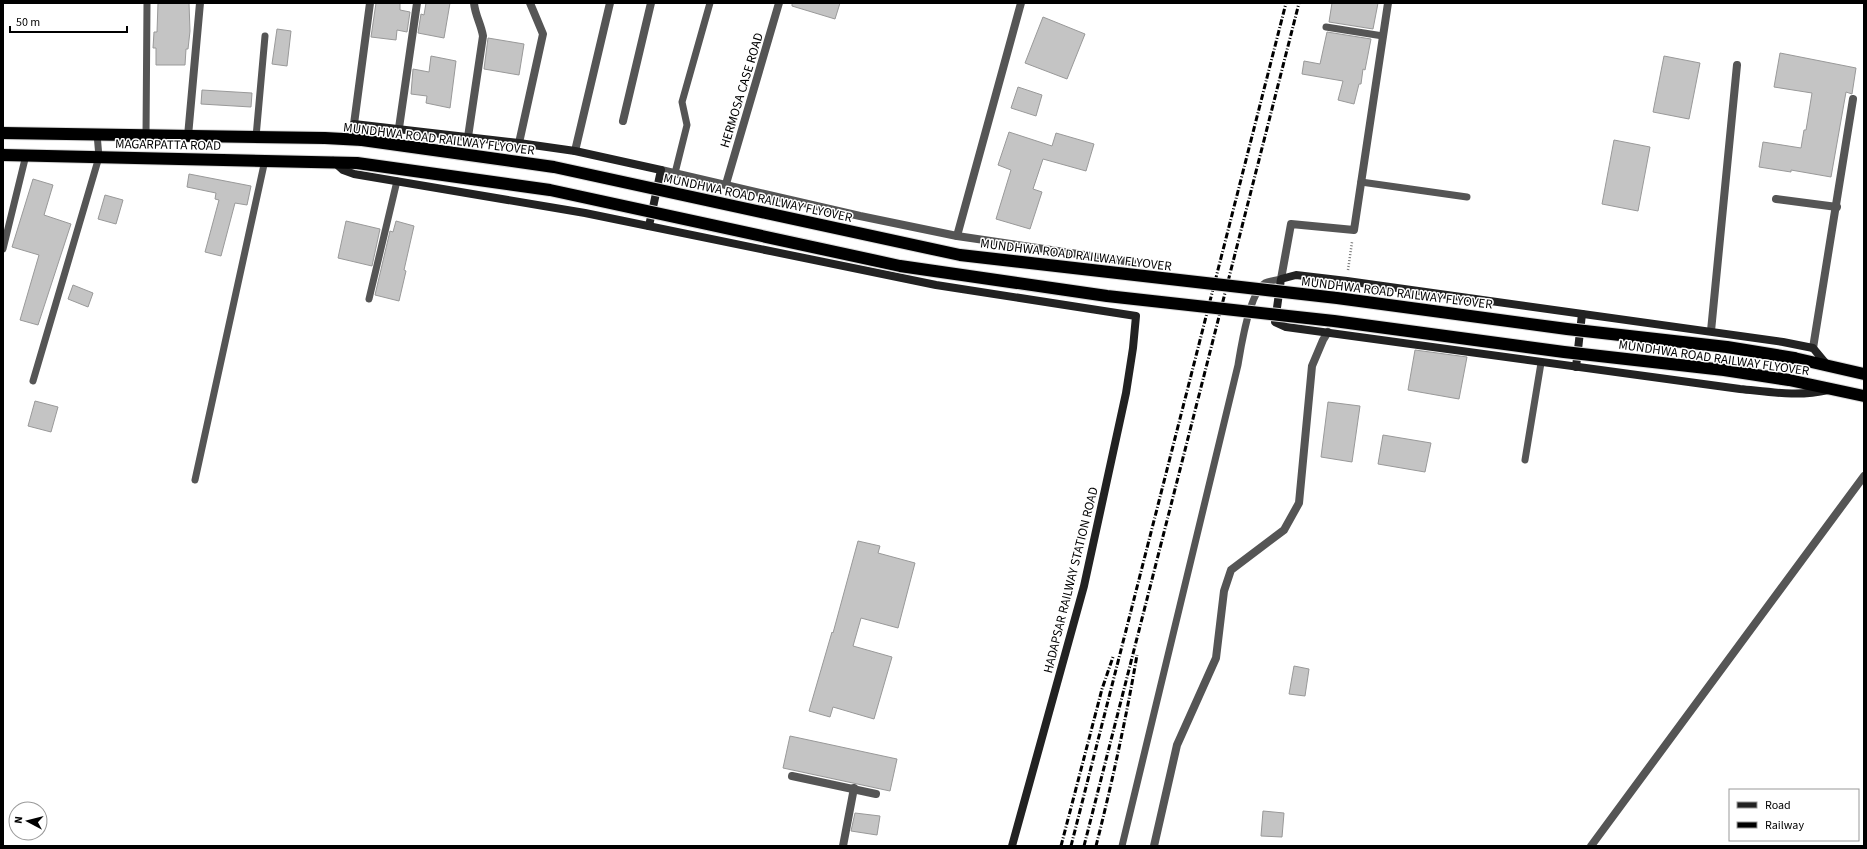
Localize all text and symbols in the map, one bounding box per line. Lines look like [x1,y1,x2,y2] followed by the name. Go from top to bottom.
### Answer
[10,8,127,34] scale bar
[16,14,40,31] text: 50 m
[716,31,768,150] street label: HERMOSA CASE ROAD
[342,118,536,160] street label: MUNDHWA ROAD RAILWAY FLYOVER
[115,135,221,155] street label: MAGARPATTA ROAD
[662,169,854,227] street label: MUNDHWA ROAD RAILWAY FLYOVER
[979,234,1173,276] street label: MUNDHWA ROAD RAILWAY FLYOVER
[1300,272,1494,314] street label: MUNDHWA ROAD RAILWAY FLYOVER
[1617,336,1811,380] street label: MUNDHWA ROAD RAILWAY FLYOVER
[1039,485,1103,675] street label: HADAPSAR RAILWAY STATION ROAD
[1729,789,1859,841] legend
[1765,797,1791,814] text: Road
[8,801,48,841] north arrow
[11,815,26,824] text: N
[1765,817,1804,834] text: Railway

